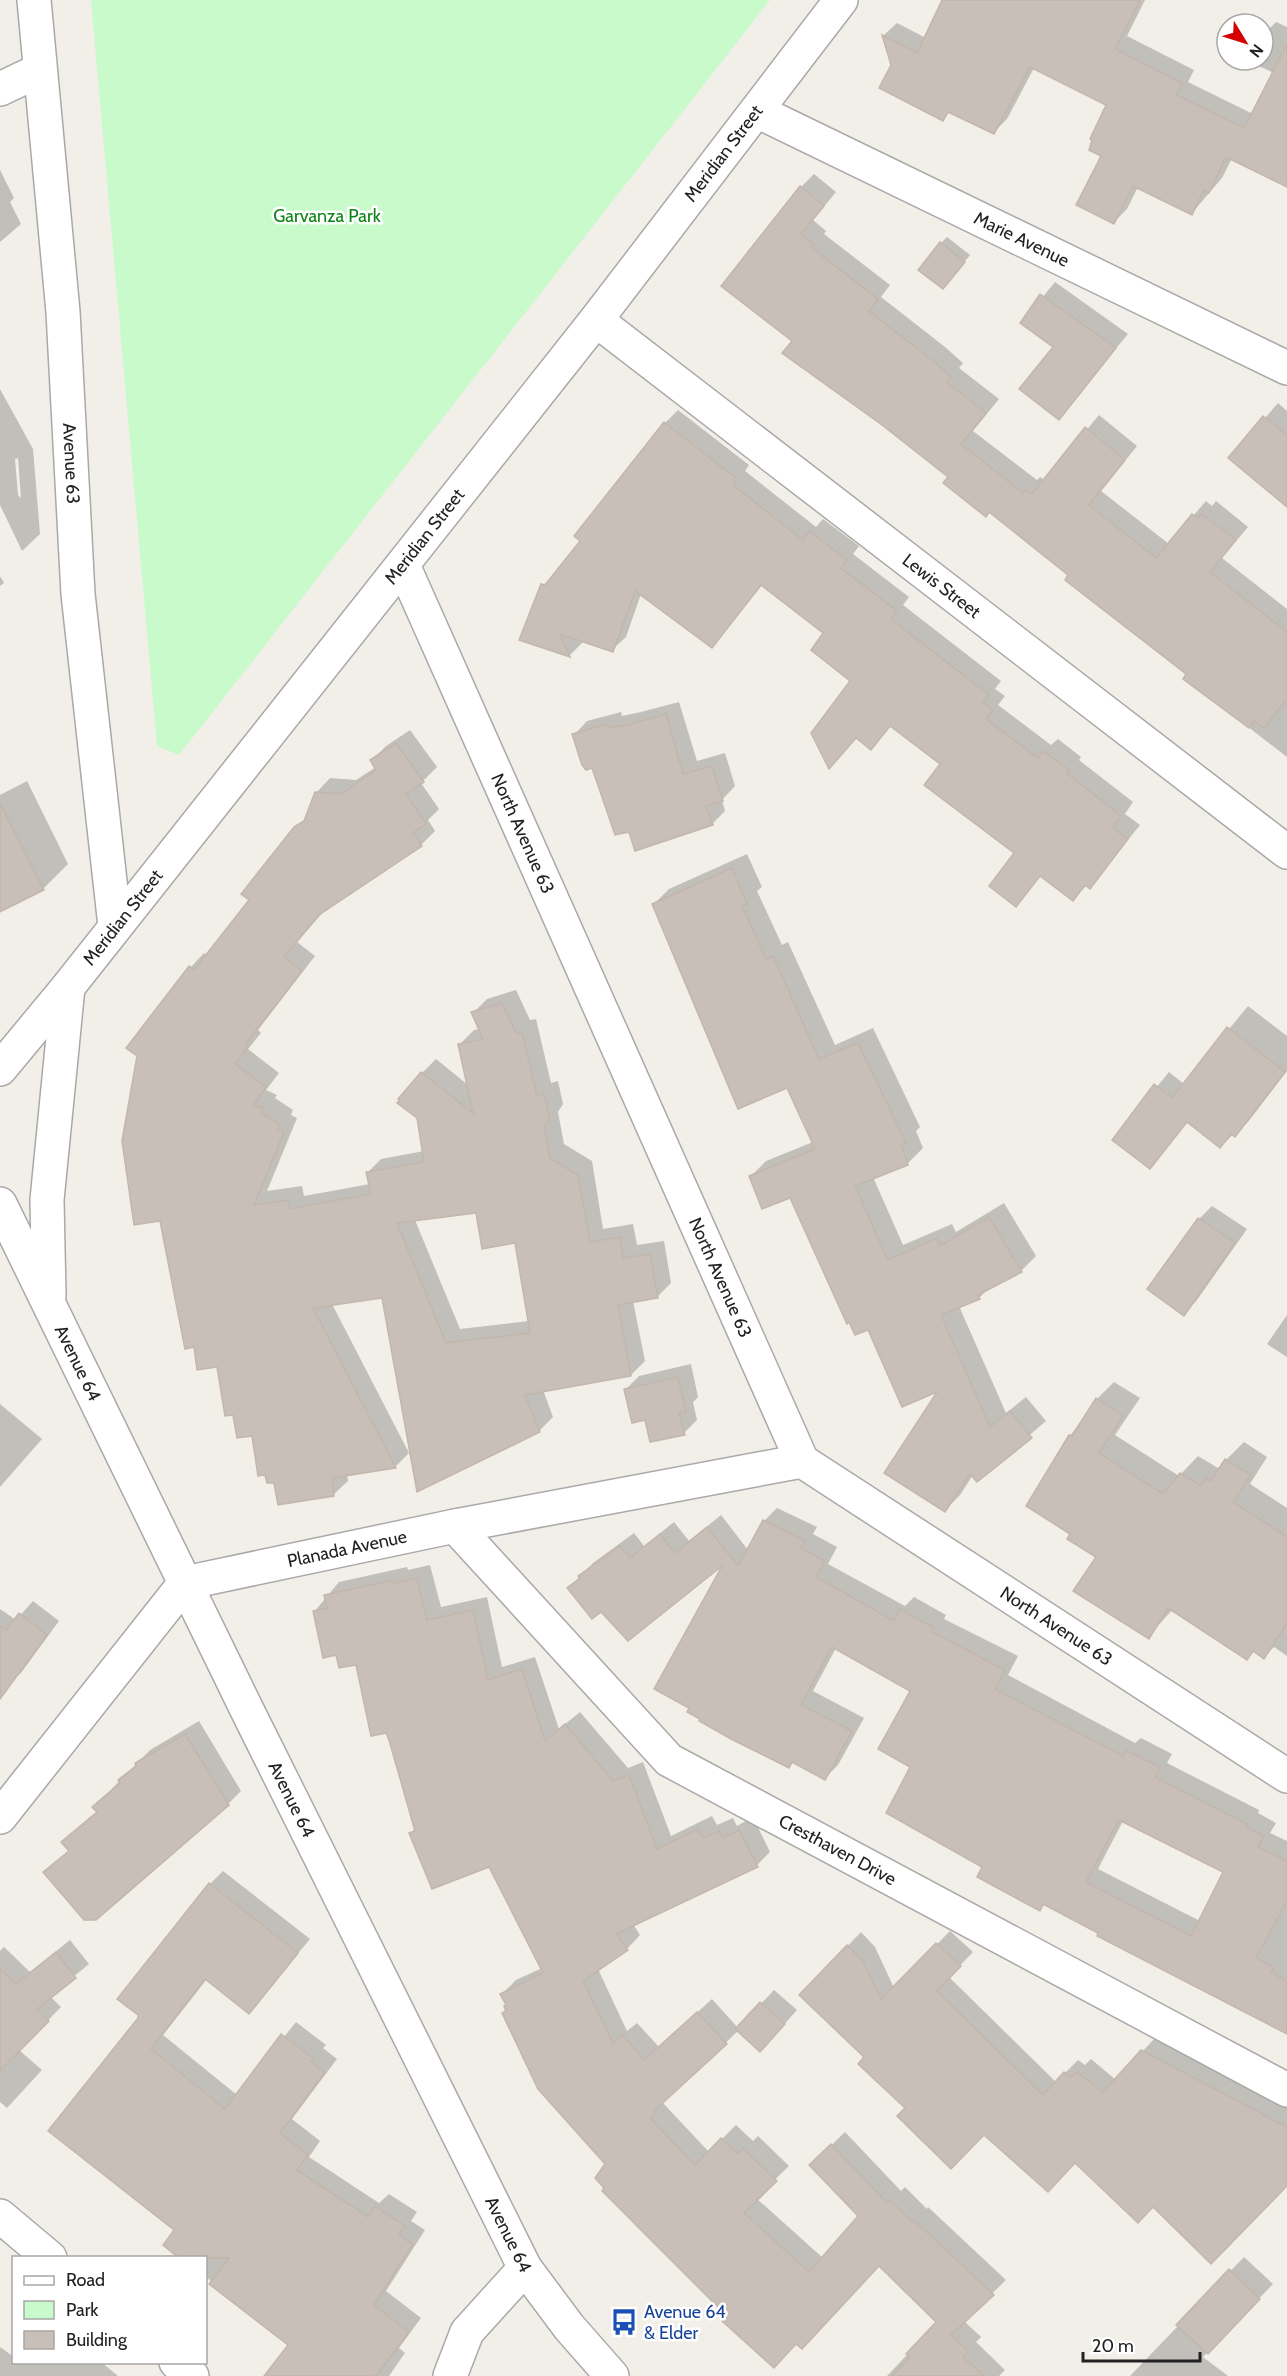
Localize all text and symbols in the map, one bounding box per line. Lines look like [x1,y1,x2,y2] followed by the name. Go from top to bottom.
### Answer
[1215,12,1275,72] north arrow
[1245,41,1267,61] text: N
[680,101,768,206] street label: Meridian Street
[273,205,382,227] park label: Garvanza Park
[970,207,1073,272] street label: Marie Avenue
[58,422,84,505] street label: Avenue 63
[380,484,469,589] street label: Meridian Street
[898,549,985,623] street label: Lewis Street
[486,770,559,897] street label: North Avenue 63
[78,865,168,970] street label: Meridian Street
[684,1214,757,1341] street label: North Avenue 63
[50,1321,105,1405] street label: Avenue 64
[285,1525,409,1572] street label: Planada Avenue
[996,1582,1116,1671] street label: North Avenue 63
[263,1758,320,1841] street label: Avenue 64
[775,1810,900,1890] street label: Cresthaven Drive
[480,2193,536,2276] street label: Avenue 64
[12,2256,207,2364] legend
[66,2269,105,2291] text: Road
[66,2299,99,2321] text: Park
[644,2301,726,2344] place label: Avenue 64 & Elder
[609,2307,639,2337] bus stop icon: Avenue 64 & Elder
[1083,2325,1200,2363] scale bar
[66,2329,128,2351] text: Building
[1092,2335,1134,2357] text: 20 m

